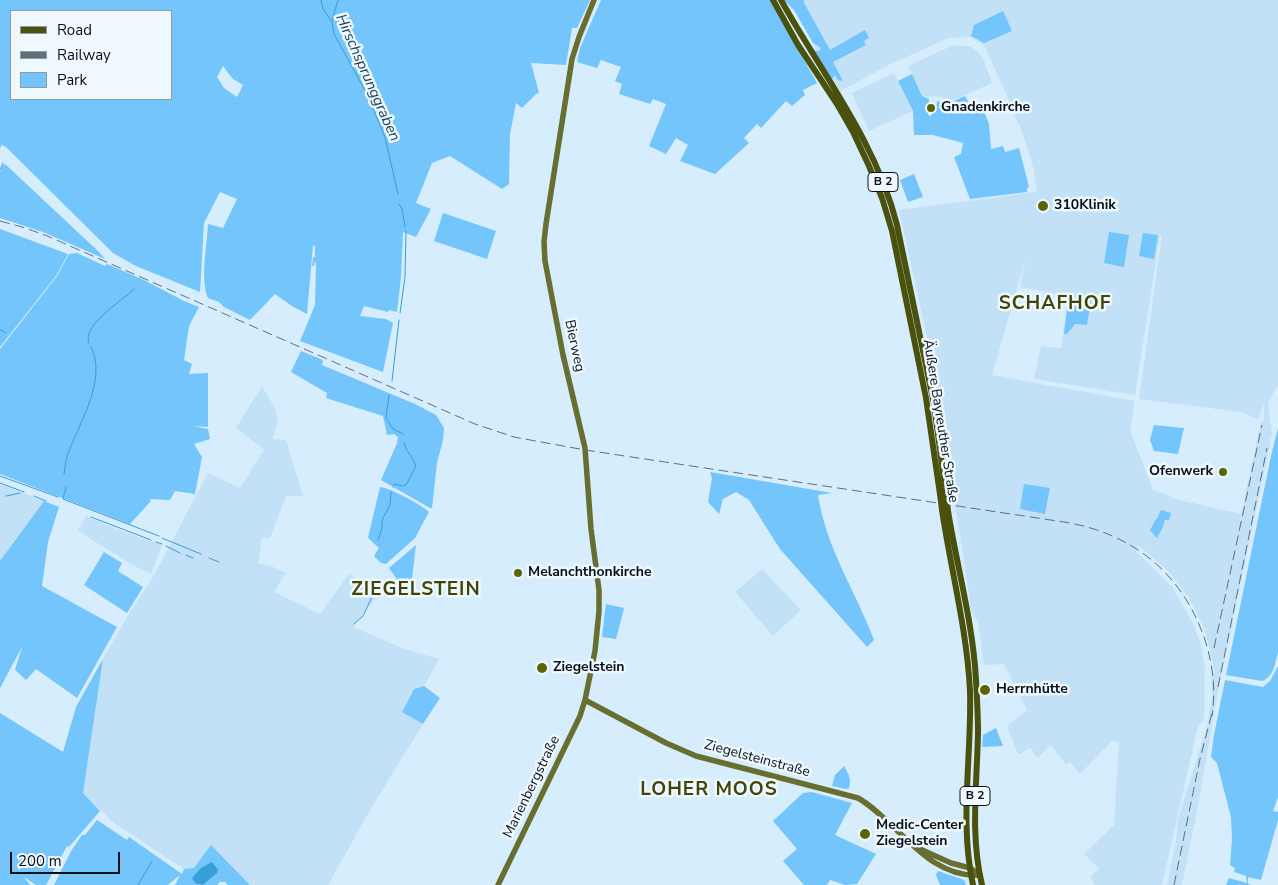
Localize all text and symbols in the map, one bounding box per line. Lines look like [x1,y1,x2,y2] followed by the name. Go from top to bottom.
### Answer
[10,10,172,100] legend
[331,12,403,144] water label: Hirschsprunggraben
[57,20,92,40] text: Road
[57,45,111,65] text: Railway
[57,70,87,90] text: Park
[941,100,1030,116] place label: Gnadenkirche
[925,102,937,114] marker: Gnadenkirche
[868,172,898,192] road number: B 2
[1054,198,1116,214] place label: 310Klinik
[1036,199,1050,213] marker: 310Klinik
[998,293,1112,315] district label: SCHAFHOF
[560,318,588,374] street label: Bierweg
[919,338,961,504] street label: Äußere Bayreuther Straße
[1149,464,1213,480] place label: Ofenwerk
[1217,466,1229,478] marker: Ofenwerk
[528,565,652,581] place label: Melanchthonkirche
[512,567,524,579] marker: Melanchthonkirche
[350,579,482,601] district label: ZIEGELSTEIN
[553,660,624,676] place label: Ziegelstein
[535,661,549,675] marker: Ziegelstein
[996,682,1068,698] place label: Herrnhütte
[978,683,992,697] marker: Herrnhütte
[500,733,564,841] street label: Marienbergstraße
[702,737,812,781] street label: Ziegelsteinstraße
[639,779,779,801] district label: LOHER MOOS
[960,786,990,806] road number: B 2
[876,818,963,850] place label: Medic-Center Ziegelstein
[858,827,872,841] marker: Medic-Center Ziegelstein
[12,842,122,874] scale bar
[18,851,62,871] text: 200 m

